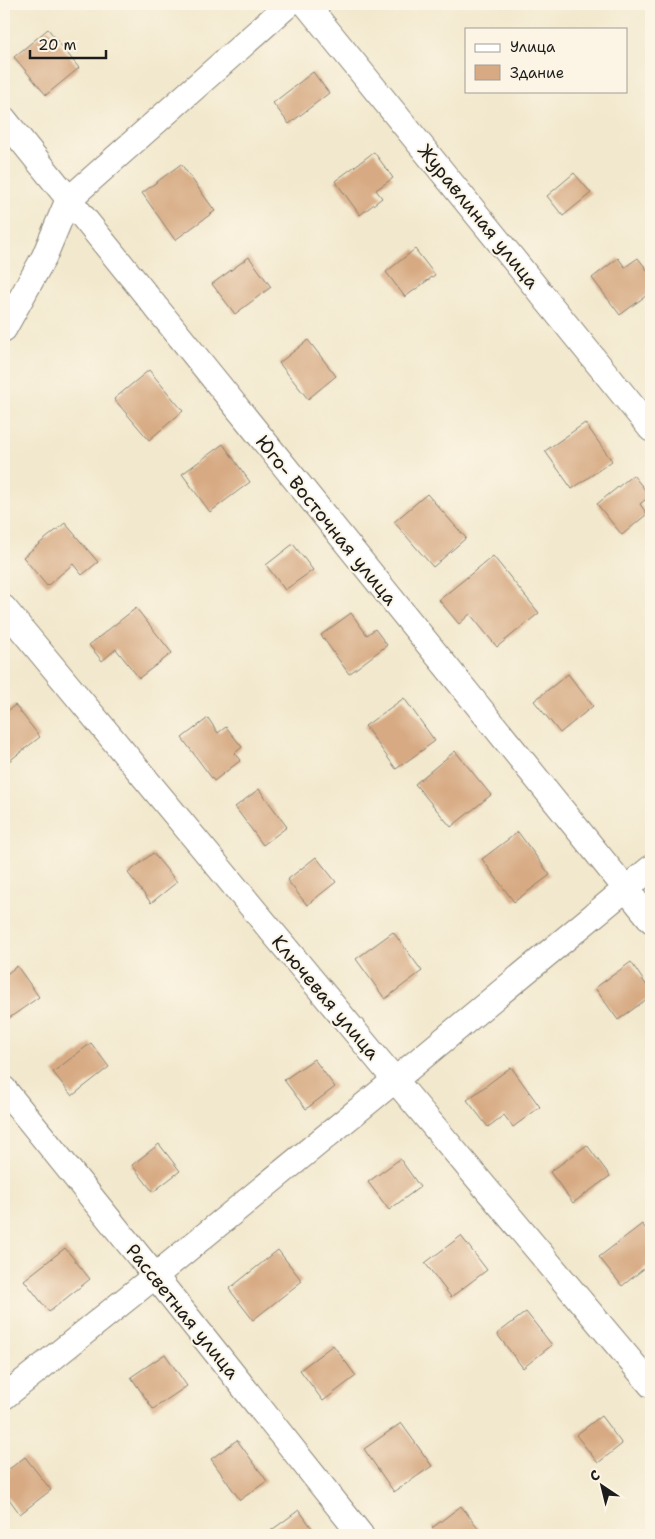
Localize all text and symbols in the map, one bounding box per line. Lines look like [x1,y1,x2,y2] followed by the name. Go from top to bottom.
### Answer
[30,28,106,60] scale bar
[465,28,628,92] legend
[38,35,77,55] text: 20 m
[510,37,556,57] text: Улица
[510,63,564,83] text: Здание
[412,139,545,294] street label: Журавлиная улица
[250,430,403,611] street label: Юго- Восточная улица
[266,930,385,1065] street label: Ключевая улица
[120,1238,245,1384] street label: Рассветная улица
[578,1462,628,1512] north arrow
[586,1466,603,1485] text: С

